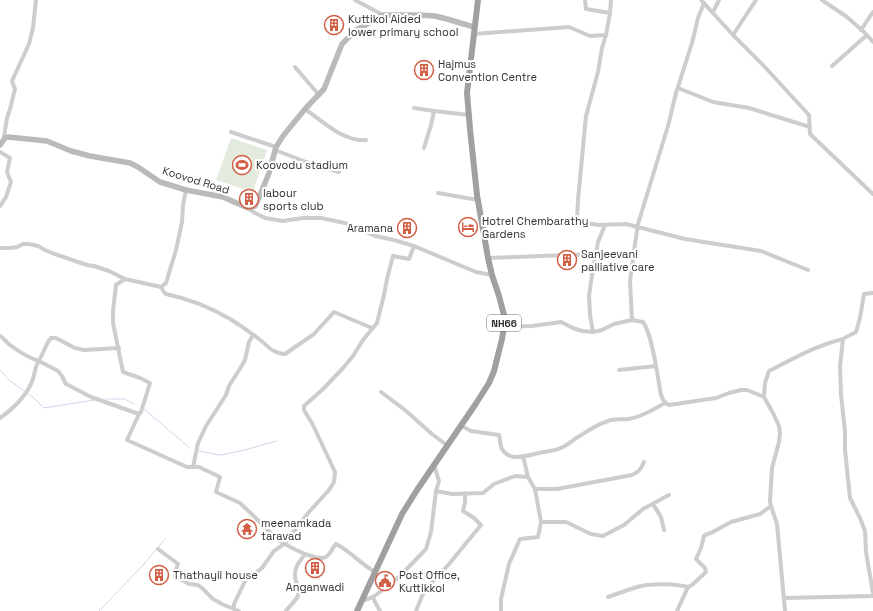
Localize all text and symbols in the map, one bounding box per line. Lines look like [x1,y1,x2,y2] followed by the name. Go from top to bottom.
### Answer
[348,12,458,39] place label: Kuttikol Aided lower primary school
[323,14,345,36] building icon: Kuttikol Aided lower primary school
[438,57,537,84] place label: Hajmus Convention Centre
[413,59,435,81] building icon: Hajmus Convention Centre
[231,154,253,176] sports icon: Koovodu stadium
[256,158,348,172] place label: Koovodu stadium
[161,163,231,197] street label: Koovod Road
[263,186,324,213] place label: labour sports club
[238,188,260,210] building icon: labour sports club
[482,214,588,241] place label: Hotrel Chembarathy Gardens
[457,216,479,238] hotel icon: Hotrel Chembarathy Gardens
[396,217,418,239] building icon: Aramana
[347,221,394,235] place label: Aramana
[581,247,655,274] place label: Sanjeevani palliative care
[556,249,578,271] building icon: Sanjeevani palliative care
[487,315,521,331] road number: NH66
[261,516,332,543] place label: meenamkada taravad
[236,518,258,540] temple icon: meenamkada taravad
[304,557,326,579] building icon: Anganwadi
[148,564,170,586] building icon: Thathayil house
[173,568,258,582] place label: Thathayil house
[399,568,460,595] place label: Post Office, Kuttikkol
[374,570,396,592] public building icon: Post Office, Kuttikkol
[286,580,345,594] place label: Anganwadi

